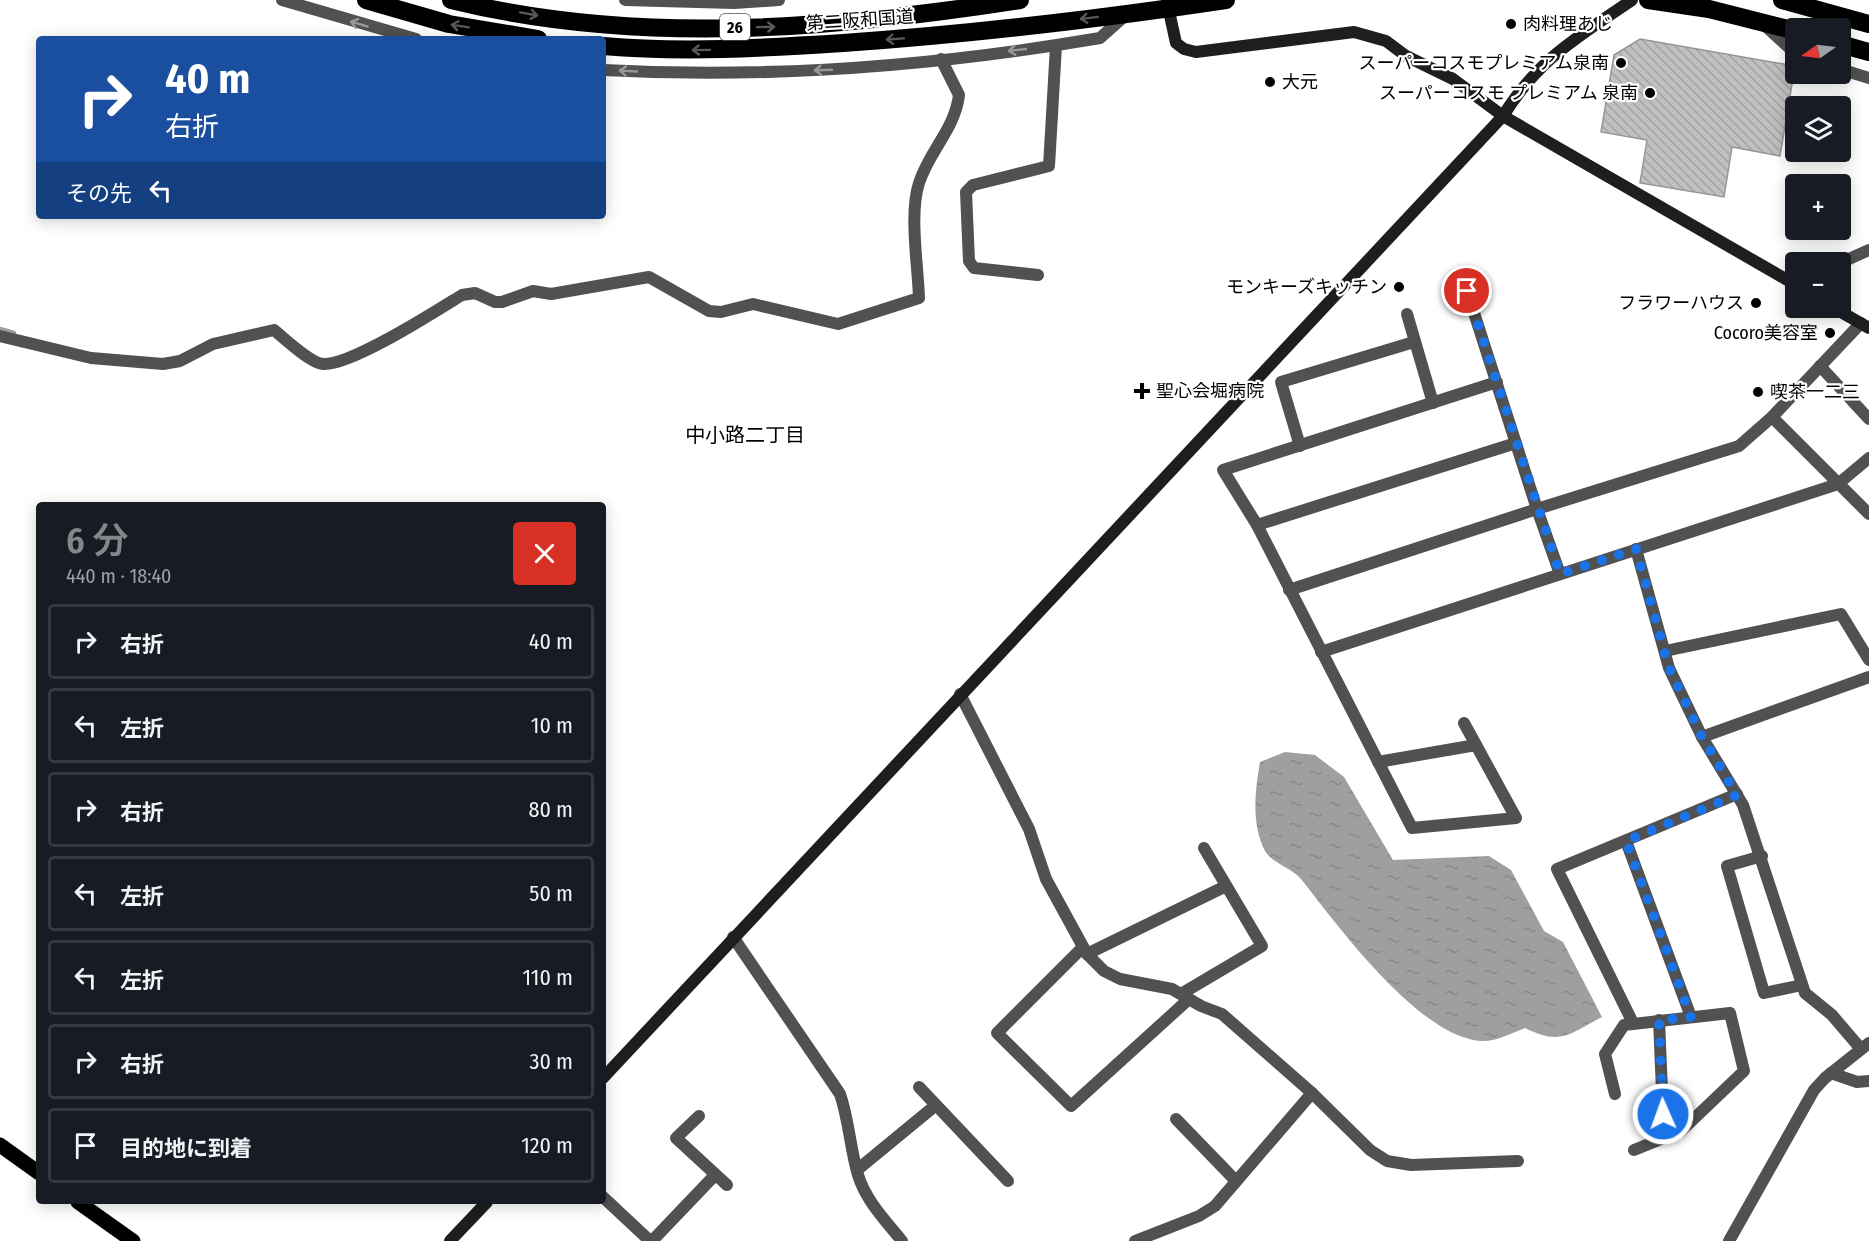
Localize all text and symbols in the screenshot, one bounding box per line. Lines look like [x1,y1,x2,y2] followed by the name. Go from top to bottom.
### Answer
[805,5,915,35] street label: 第二阪和国道
[519,9,539,20] one-way arrow
[1080,13,1100,24] one-way arrow
[1523,13,1613,35] place label: 肉料理あじ
[720,14,750,40] road number: 26
[1504,17,1518,31] marker: 肉料理あじ
[350,18,369,29] one-way arrow
[1785,18,1851,84] north arrow
[1785,18,1851,318] map controls
[450,20,470,31] one-way arrow
[755,21,775,33] one-way arrow
[886,34,906,45] one-way arrow
[691,44,711,56] one-way arrow
[1007,45,1027,56] one-way arrow
[1358,52,1609,74] place label: スーパーコスモプレミアム泉南
[165,54,250,104] text: 40 m
[1614,56,1628,70] marker: スーパーコスモプレミアム泉南
[66,60,144,138] icon: right
[813,65,833,76] one-way arrow
[618,66,638,77] one-way arrow
[1282,71,1318,93] place label: 大元
[1263,75,1277,89] marker: 大元
[1379,82,1638,104] place label: スーパーコスモ プレミアム 泉南
[1643,86,1657,100] marker: スーパーコスモ プレミアム 泉南
[1785,96,1851,162] button: layers
[165,111,219,143] text: 右折
[144,174,177,207] icon: left
[1785,174,1851,240] button: +
[66,180,132,207] text: その先
[1785,252,1851,318] button: −
[1441,265,1492,316] pin
[1450,274,1483,307] icon: arrive
[1226,276,1387,298] place label: モンキーズキッチン
[1392,280,1406,294] marker: モンキーズキッチン
[1618,292,1744,314] place label: フラワーハウス
[1749,296,1763,310] marker: フラワーハウス
[1714,322,1818,344] place label: Cocoro美容室
[1823,326,1837,340] marker: Cocoro美容室
[1156,380,1264,402] place label: 聖心会堀病院
[1770,381,1860,403] place label: 喫茶一二三
[1133,382,1151,400] marker: 聖心会堀病院
[1751,385,1765,399] marker: 喫茶一二三
[685,423,805,447] district label: 中小路二丁目
[66,519,128,563] text: 6 分
[513,522,576,585] button: close
[66,564,172,588] text: 440 m · 18:40
[69,625,102,658] icon: right
[529,628,573,655] text: 40 m
[120,631,164,658] text: 右折
[69,709,102,742] icon: left
[531,712,573,739] text: 10 m
[120,715,164,742] text: 左折
[69,793,102,826] icon: right
[528,796,573,823] text: 80 m
[120,799,164,826] text: 右折
[69,877,102,910] icon: left
[529,880,573,907] text: 50 m
[120,883,164,910] text: 左折
[69,961,102,994] icon: left
[523,964,573,991] text: 110 m
[120,967,164,994] text: 左折
[69,1045,102,1078] icon: right
[530,1048,573,1075] text: 30 m
[120,1051,164,1078] text: 右折
[1631,1082,1695,1146] position arrow
[69,1129,102,1162] icon: arrive
[521,1132,573,1159] text: 120 m
[120,1135,252,1162] text: 目的地に到着

